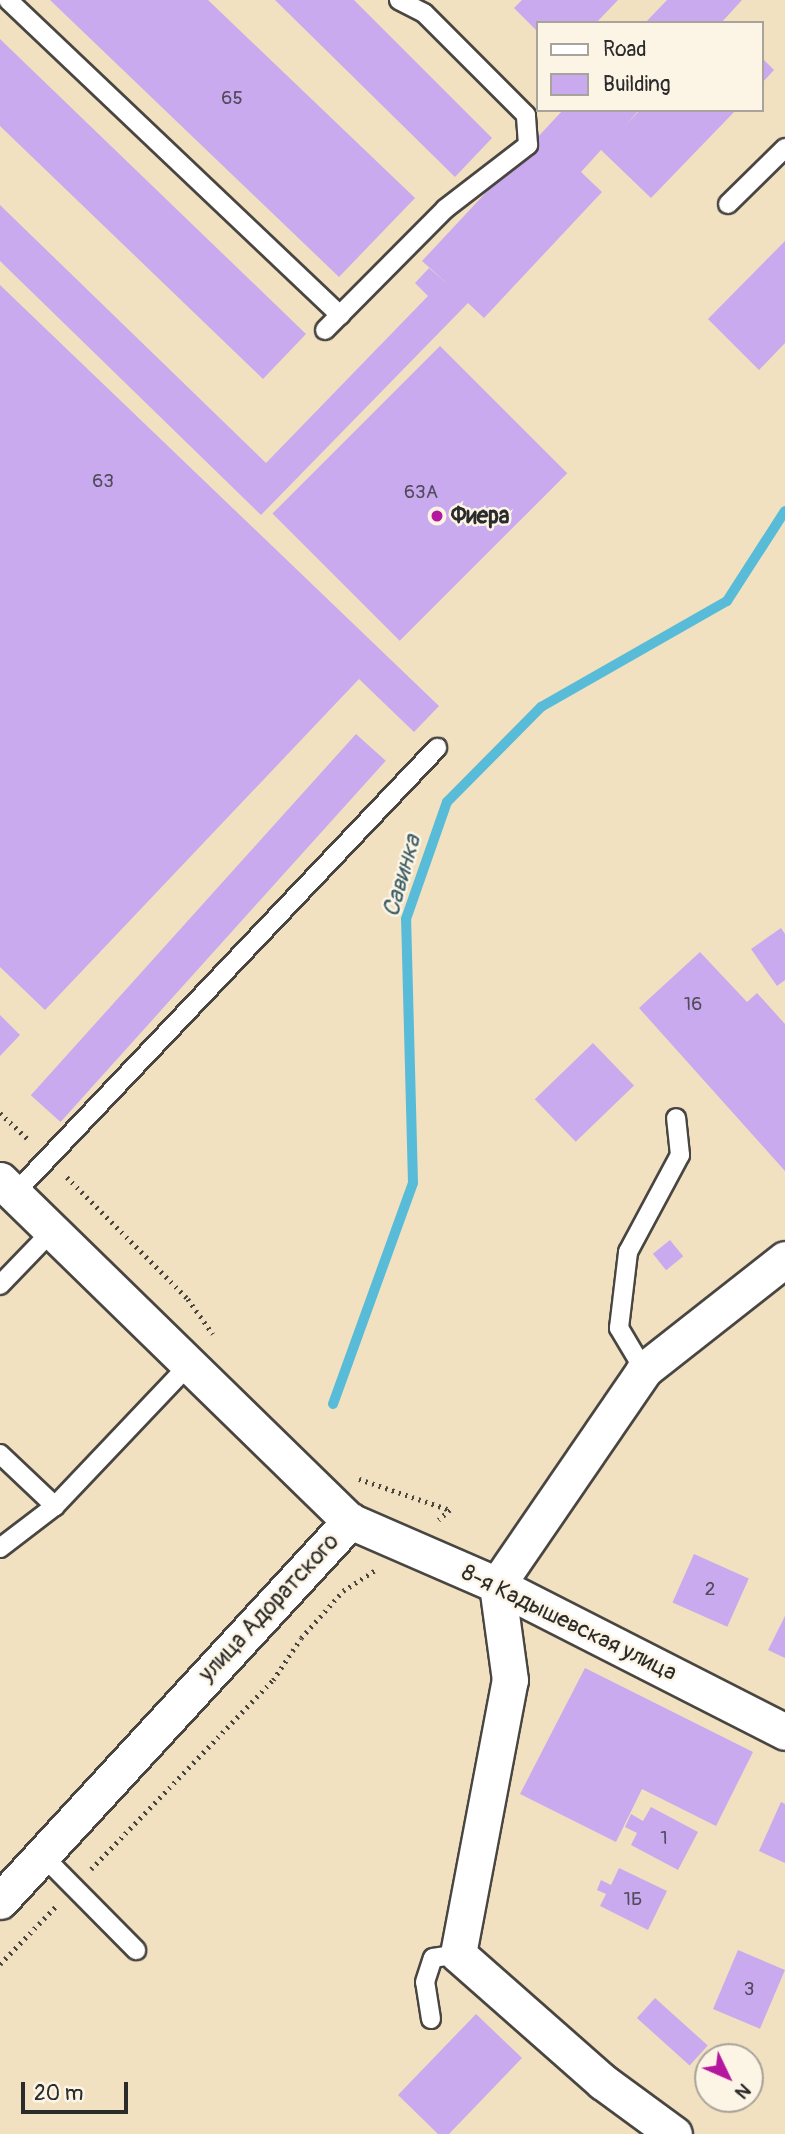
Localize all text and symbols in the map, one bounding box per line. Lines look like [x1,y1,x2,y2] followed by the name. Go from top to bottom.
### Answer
[536,21,764,112] legend
[603,36,647,63] text: Road
[603,71,670,98] text: Building
[221,88,243,110] house number: 65
[92,471,114,493] house number: 63
[404,482,438,504] house number: 63А
[451,502,510,530] place label: Фиера
[429,508,445,524] marker: Фиера
[377,832,427,920] water label: Савинка
[684,994,702,1016] house number: 16
[193,1528,345,1688] street label: улица Адоратского
[457,1559,681,1687] street label: 8-я Кадышевская улица
[705,1579,715,1601] house number: 2
[660,1828,668,1850] house number: 1
[624,1889,642,1911] house number: 1Б
[744,1979,754,2001] house number: 3
[694,2043,764,2113] north arrow
[24,2068,131,2112] scale bar
[730,2078,756,2104] text: N
[34,2080,83,2107] text: 20 m

